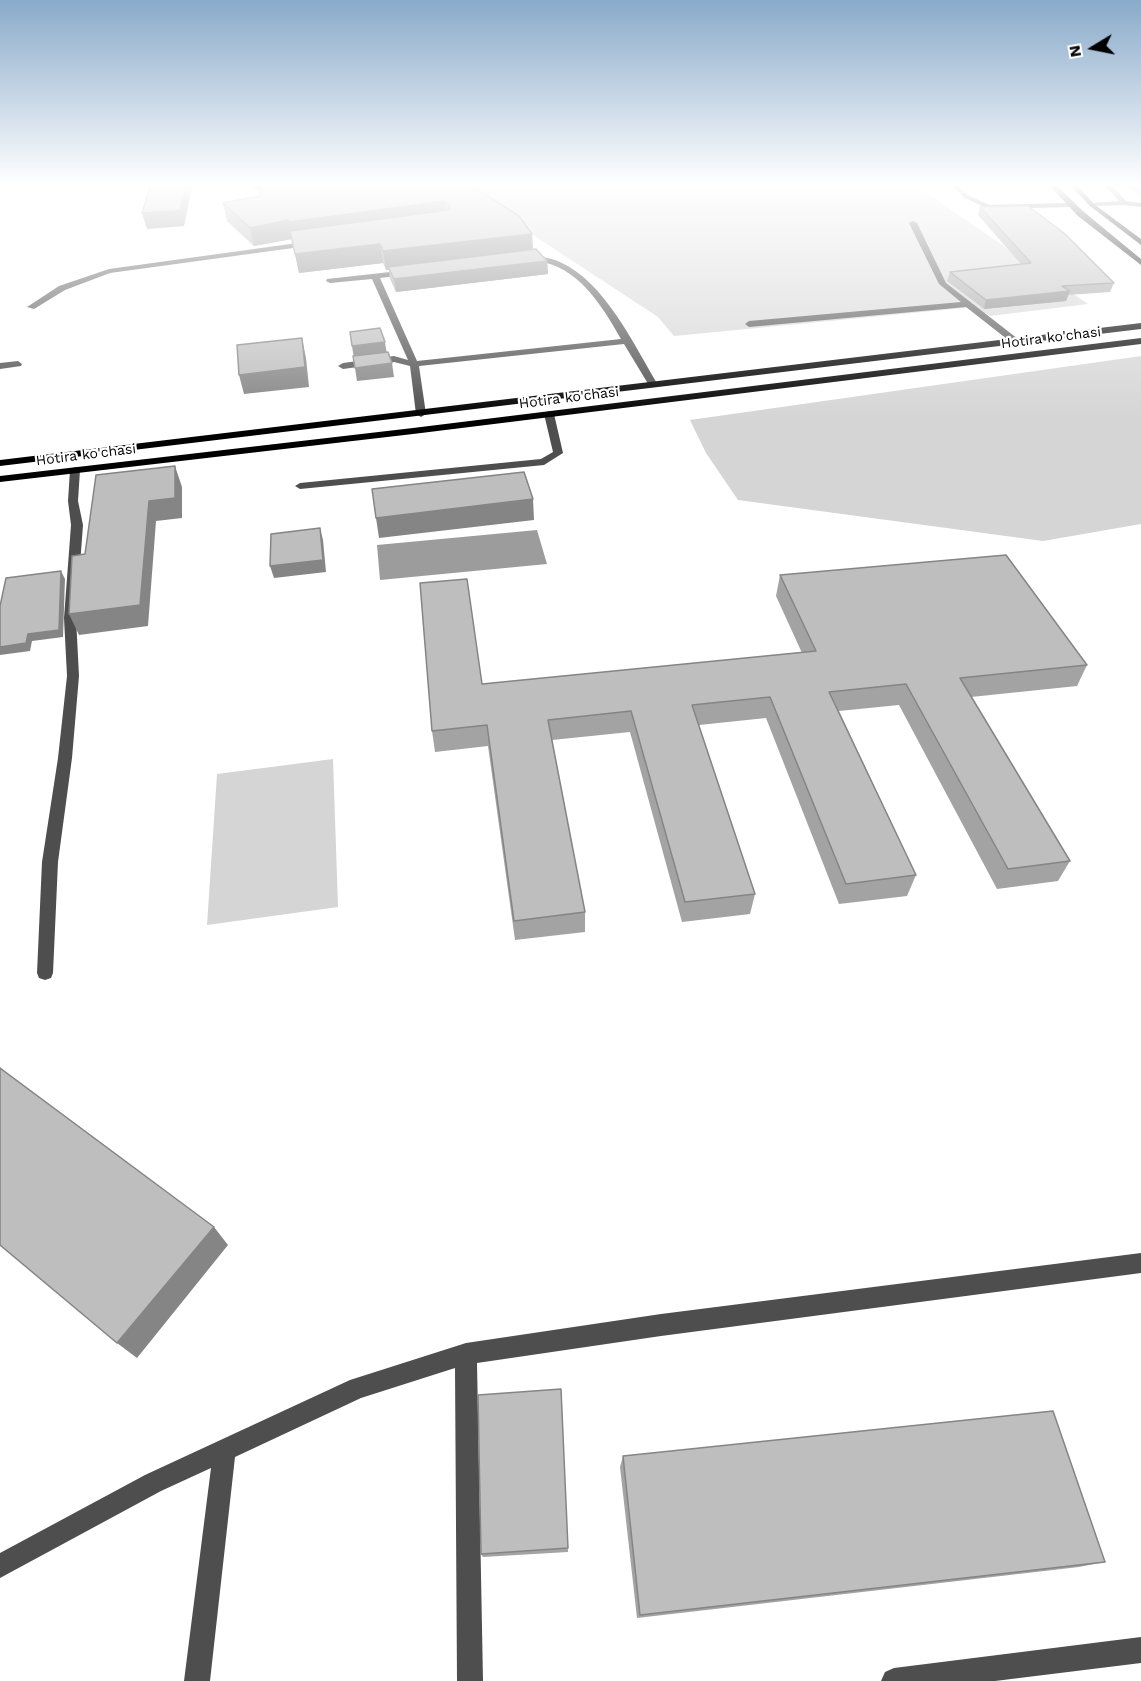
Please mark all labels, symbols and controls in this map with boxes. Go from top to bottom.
north arrow [1063,18,1123,78]
text: N [1064,44,1085,59]
street label: Hotira ko'chasi [1000,324,1102,352]
street label: Hotira ko'chasi [518,384,620,412]
street label: Hotira ko'chasi [35,441,137,469]

